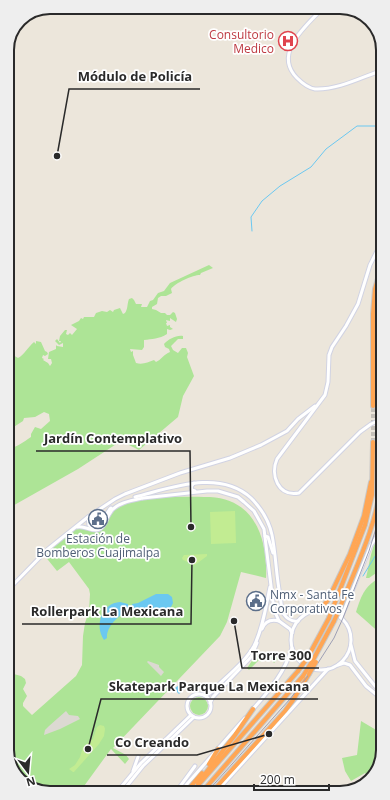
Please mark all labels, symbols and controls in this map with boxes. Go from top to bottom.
place label: Consultorio Medico [209,26,274,57]
hospital icon: Consultorio Medico [277,30,299,52]
callout: Módulo de Policía [69,64,200,89]
text: Módulo de Policía [78,67,192,85]
callout: Jardín Contemplativo [36,426,190,451]
text: Jardín Contemplativo [43,429,182,447]
public building icon: Estación de Bomberos Cuajimalpa [87,508,109,530]
place label: Estación de Bomberos Cuajimalpa [36,530,160,561]
place label: Nmx - Santa Fe Corporativos [270,586,354,617]
public building icon: Nmx - Santa Fe Corporativos [245,590,267,612]
callout: Rollerpark La Mexicana [22,599,191,624]
text: Rollerpark La Mexicana [31,602,183,620]
callout: Torre 300 [242,643,319,668]
text: Torre 300 [251,646,311,664]
callout: Skatepark Parque La Mexicana [101,674,318,699]
text: Skatepark Parque La Mexicana [109,677,309,695]
callout: Co Creando [107,730,197,755]
text: Co Creando [115,733,189,751]
north arrow [8,752,48,792]
scale bar [254,766,329,792]
text: 200 m [260,771,295,788]
text: N [25,774,37,791]

